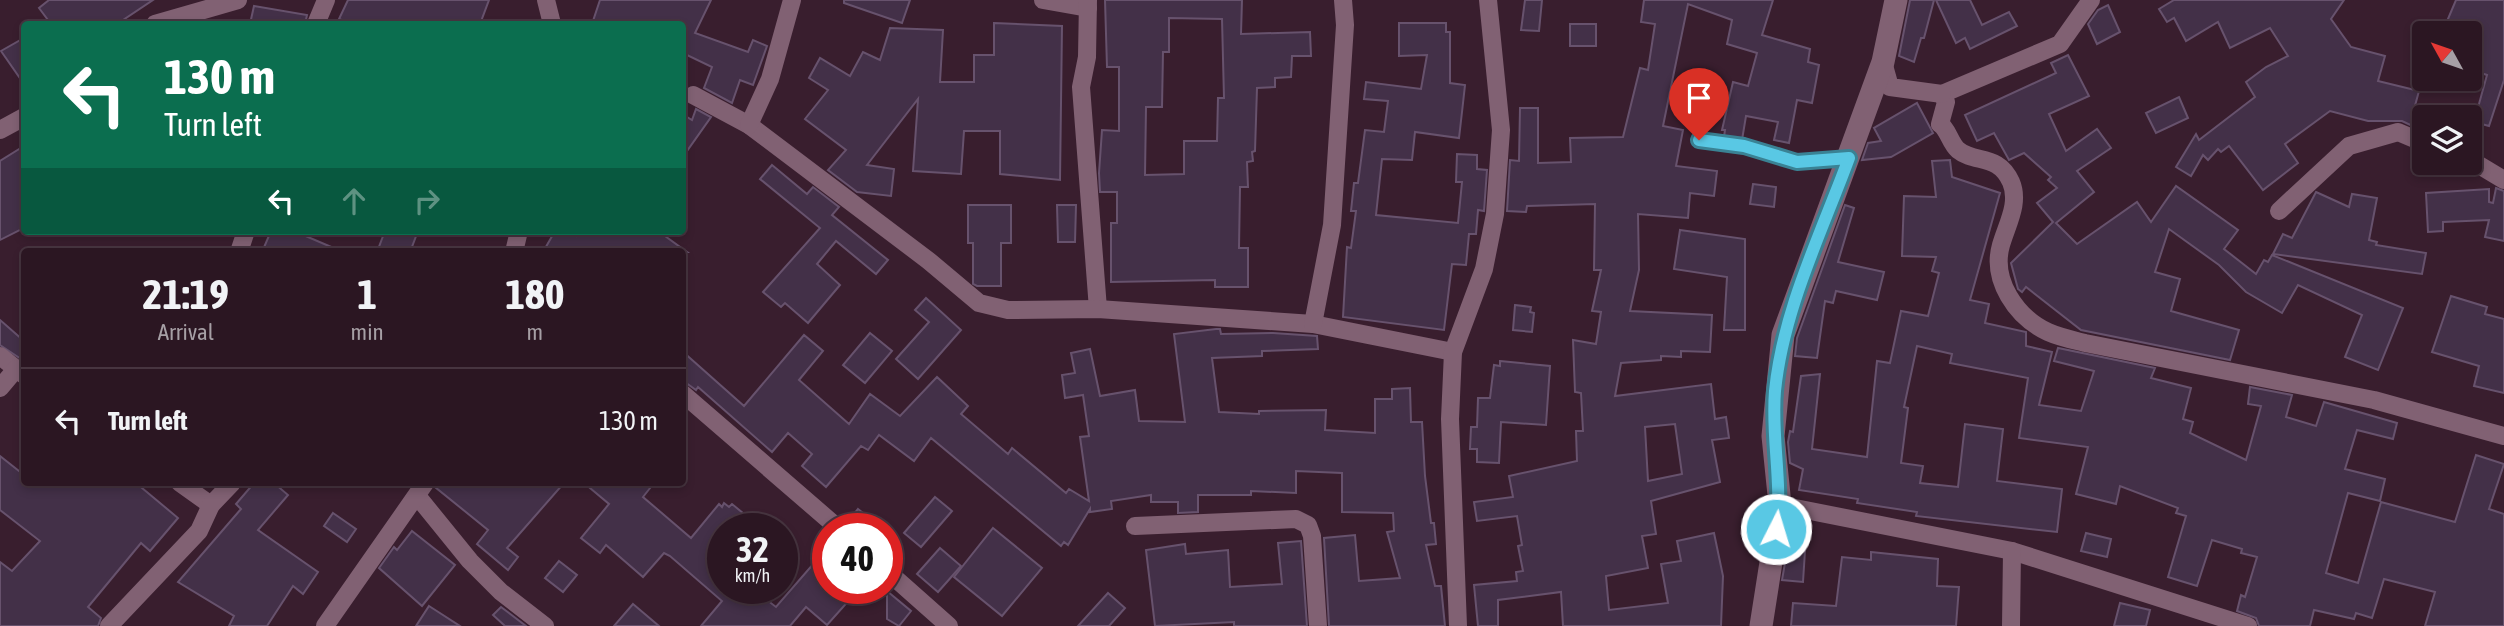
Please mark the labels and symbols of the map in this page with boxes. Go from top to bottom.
north arrow [2412,21,2482,91]
pin [1669,68,1729,140]
position arrow [1739,492,1813,566]
speed limit sign: 40 [812,513,903,604]

